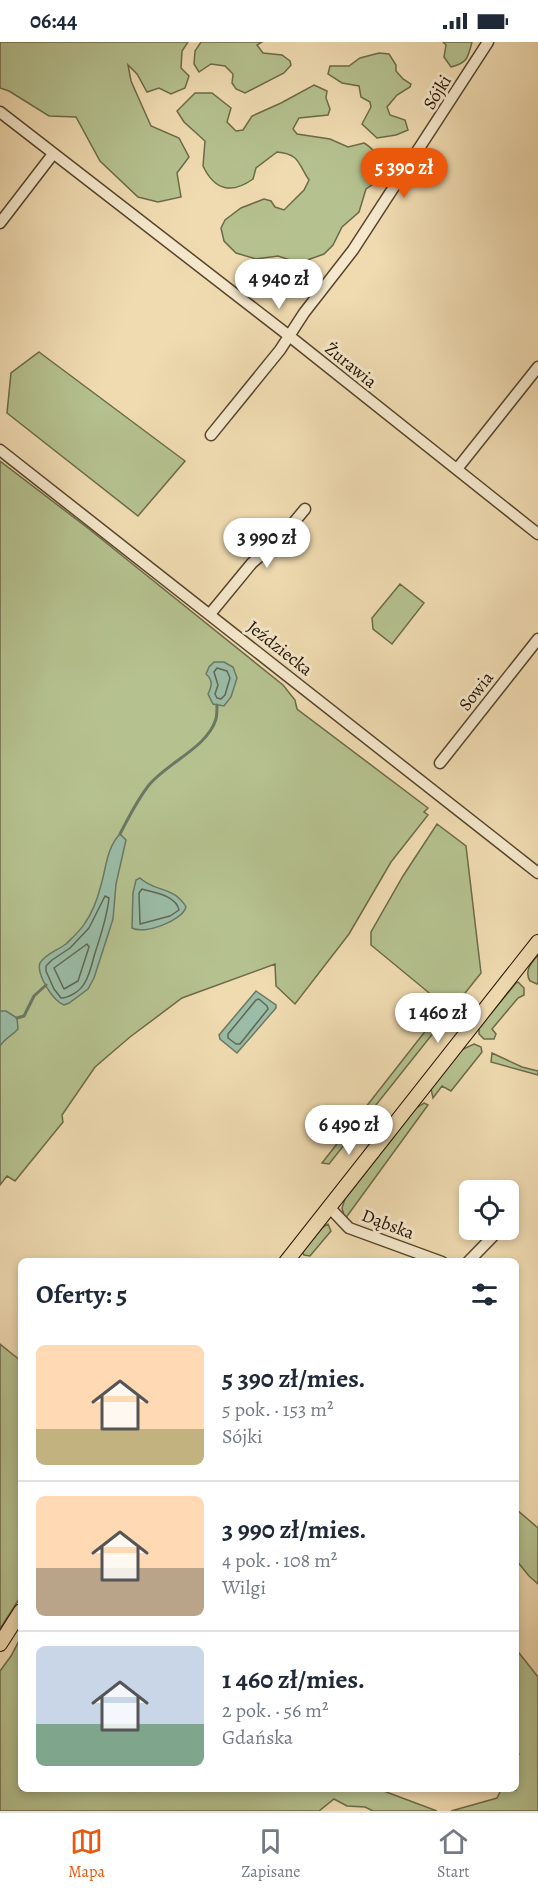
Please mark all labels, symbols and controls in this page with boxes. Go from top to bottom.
text: 06:44 [30,6,77,36]
street label: Sójki [417,70,457,114]
pin: 5 390 zł [342,148,466,199]
text: 5 390 zł [375,154,433,181]
pin: 4 940 zł [217,259,341,310]
text: 4 940 zł [249,265,309,292]
street label: Żurawia [320,337,383,394]
pin: 3 990 zł [205,518,329,569]
text: 3 990 zł [237,524,297,551]
street label: Jeździecka [242,615,318,682]
street label: Sowia [453,666,499,716]
pin: 1 460 zł [376,993,500,1044]
text: 1 460 zł [409,999,467,1026]
pin: 6 490 zł [287,1105,411,1156]
text: 6 490 zł [319,1111,379,1138]
map controls [459,1180,519,1240]
button: locate [459,1180,519,1240]
street label: Dąbska [358,1203,418,1245]
text: Oferty: 5 [36,1277,127,1312]
icon: filters [468,1278,501,1311]
text: 5 390 zł/mies. [222,1361,365,1396]
icon: home [84,1369,156,1441]
text: 5 pok. · 153 m² [222,1396,334,1423]
text: Sójki [222,1423,263,1450]
text: 3 990 zł/mies. [222,1512,366,1547]
icon: home [84,1520,156,1592]
text: 4 pok. · 108 m² [222,1547,337,1574]
text: Wilgi [222,1574,266,1601]
text: 1 460 zł/mies. [222,1662,365,1697]
icon: home [84,1670,156,1742]
text: 2 pok. · 56 m² [222,1697,329,1724]
text: Gdańska [222,1724,293,1751]
tab: Mapa [68,1825,105,1883]
tab: Zapisane [241,1825,301,1883]
tab: Start [437,1825,470,1883]

